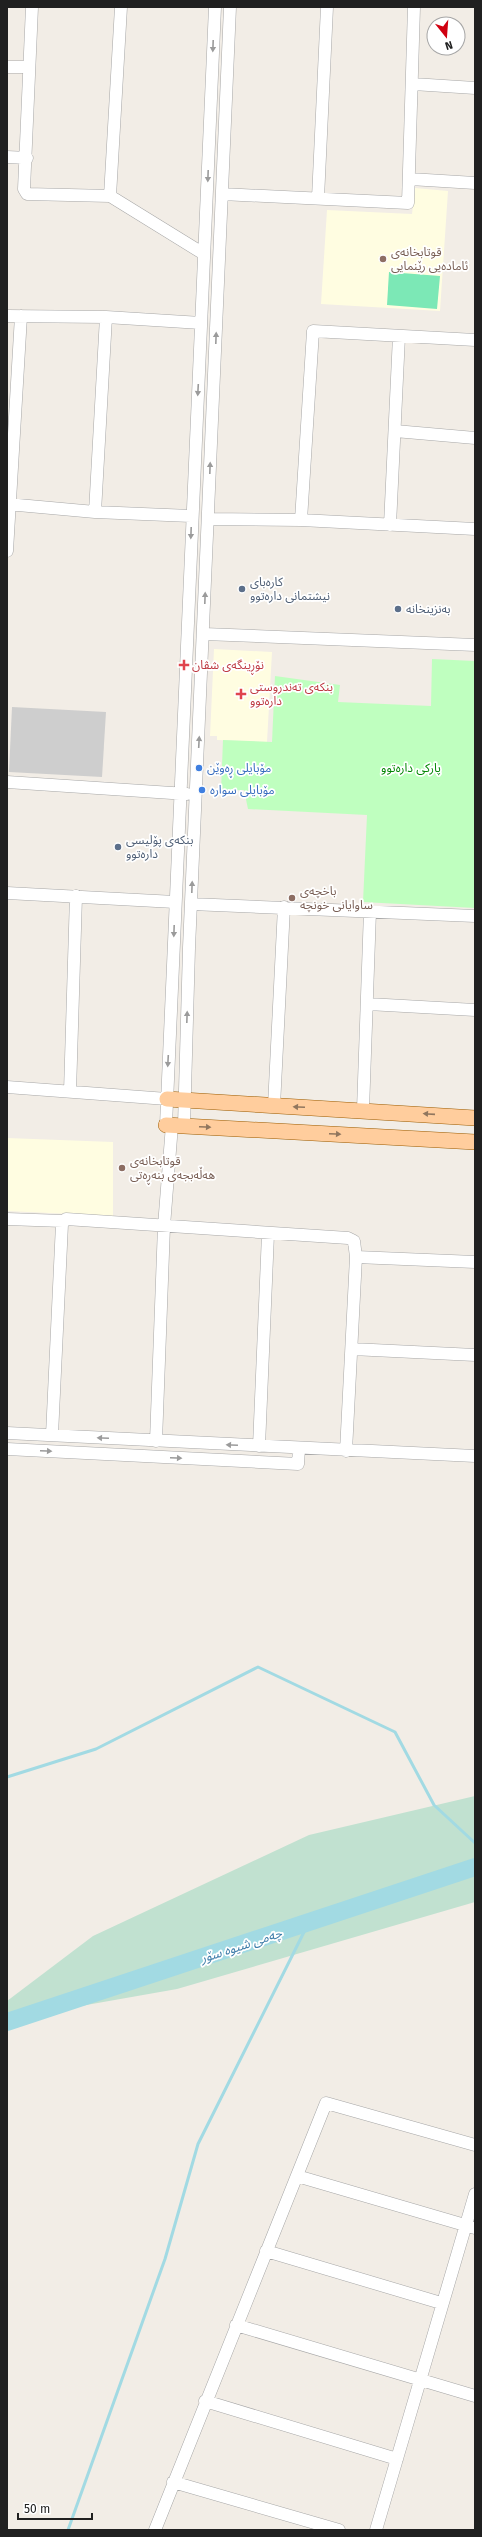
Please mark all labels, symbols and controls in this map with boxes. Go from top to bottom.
north arrow [426,16,466,56]
text: N [443,38,454,52]
one-way arrow [210,40,216,53]
one-way arrow [204,170,211,182]
place label: قوتابخانەی ئامادەیی رێنمایی [391,245,468,273]
marker: قوتابخانەی ئامادەیی رێنمایی [378,254,388,264]
one-way arrow [212,332,219,344]
one-way arrow [194,384,201,396]
one-way arrow [207,462,214,474]
one-way arrow [187,527,194,539]
place label: کارەبای نیشتمانی دارەتوو [250,575,330,603]
marker: کارەبای نیشتمانی دارەتوو [237,584,247,594]
one-way arrow [202,591,208,604]
place label: بەنزینخانە [406,602,451,616]
marker: بەنزینخانە [393,604,403,614]
place label: نۆڕینگەی شڤان [192,658,264,676]
marker: نۆڕینگەی شڤان [179,660,189,670]
place label: بنکەی تەندروستی دارەتوو [250,680,333,708]
marker: بنکەی تەندروستی دارەتوو [235,688,247,700]
one-way arrow [195,736,202,748]
place label: مۆبایلی ڕەوێن [207,761,271,779]
park label: پارکی دارەتوو [381,761,441,776]
marker: مۆبایلی ڕەوێن [194,763,204,773]
place label: مۆبایلی سوارە [210,783,275,797]
marker: مۆبایلی سوارە [197,785,207,795]
place label: بنکەی پۆلیسی دارەتوو [126,833,193,861]
marker: بنکەی پۆلیسی دارەتوو [113,842,123,852]
one-way arrow [188,881,195,893]
place label: باخچەی ساوایانی خونچە [300,884,373,913]
marker: باخچەی ساوایانی خونچە [287,893,297,903]
one-way arrow [170,925,177,937]
one-way arrow [184,1010,190,1023]
one-way arrow [165,1055,172,1067]
one-way arrow [292,1104,305,1110]
one-way arrow [423,1111,435,1118]
one-way arrow [199,1124,211,1131]
one-way arrow [329,1131,341,1138]
place label: قوتابخانەی هەڵەبجەی بنەڕەتی [130,1154,215,1186]
marker: قوتابخانەی هەڵەبجەی بنەڕەتی [117,1163,127,1173]
one-way arrow [97,1434,109,1441]
one-way arrow [225,1442,238,1448]
one-way arrow [40,1448,53,1454]
one-way arrow [170,1454,182,1461]
water label: چەمی شیوە سۆر [198,1925,284,1967]
scale bar [18,2495,92,2521]
text: 50 m [24,2502,50,2516]

